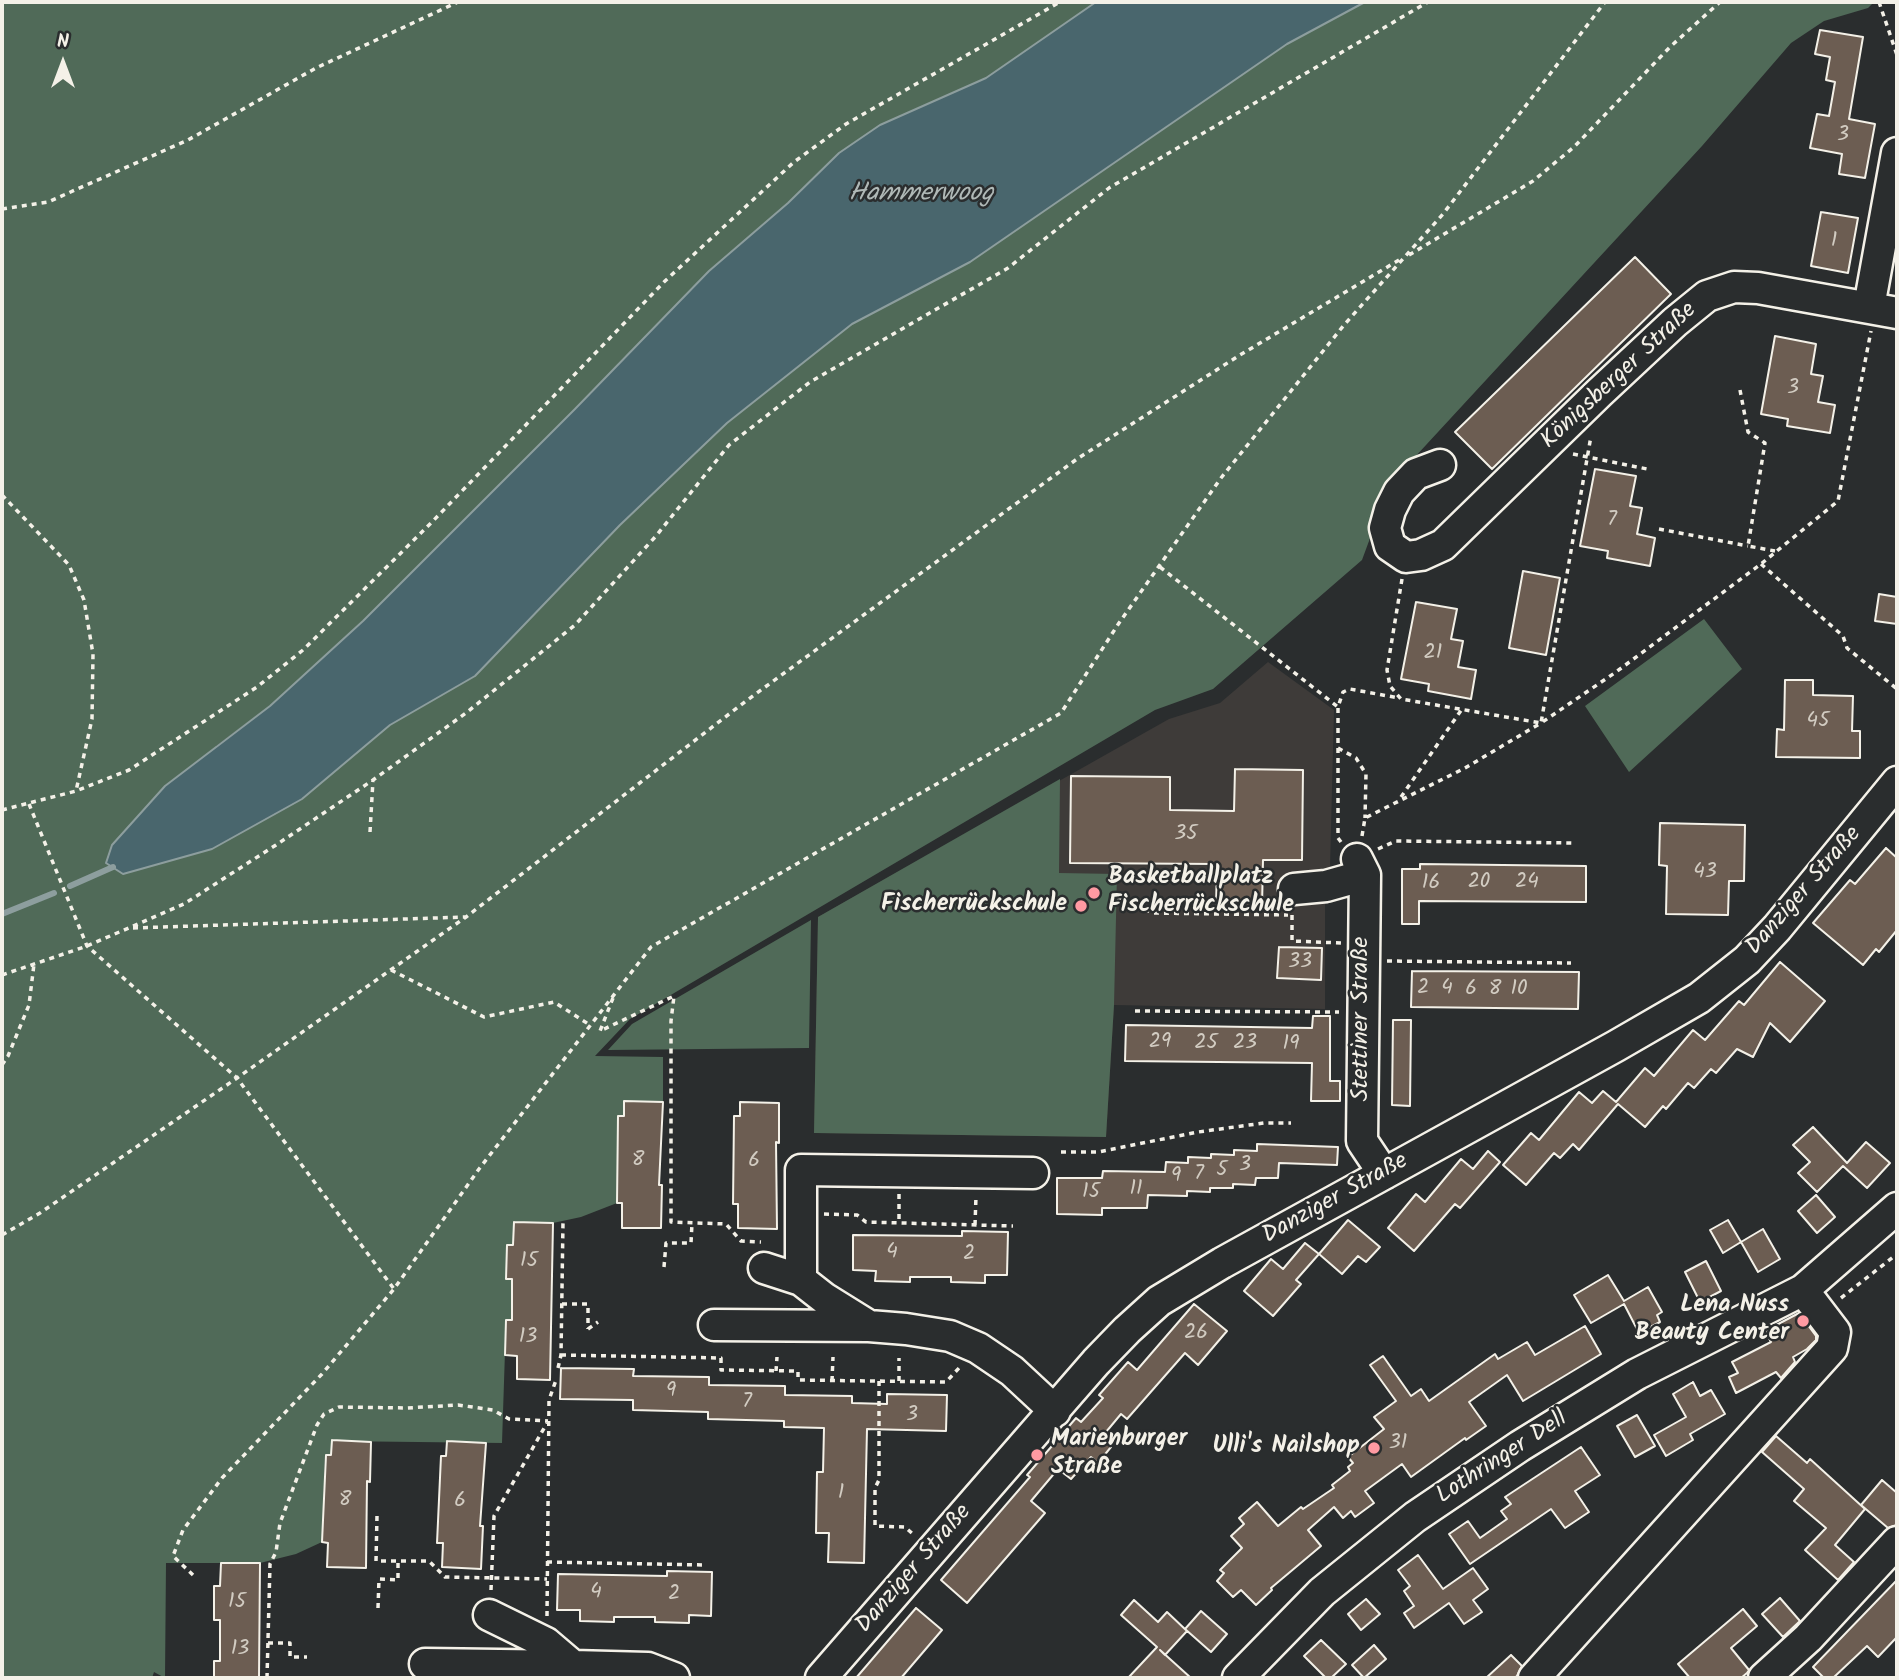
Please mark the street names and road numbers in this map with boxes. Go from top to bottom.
street label: Königsberger Straße [1536,297,1704,457]
street label: Danziger Straße [1741,822,1869,962]
street label: Stettiner Straße [1349,937,1377,1101]
street label: Danziger Straße [1258,1148,1414,1252]
street label: Lothringer Dell [1432,1406,1574,1512]
street label: Danziger Straße [851,1500,979,1640]

